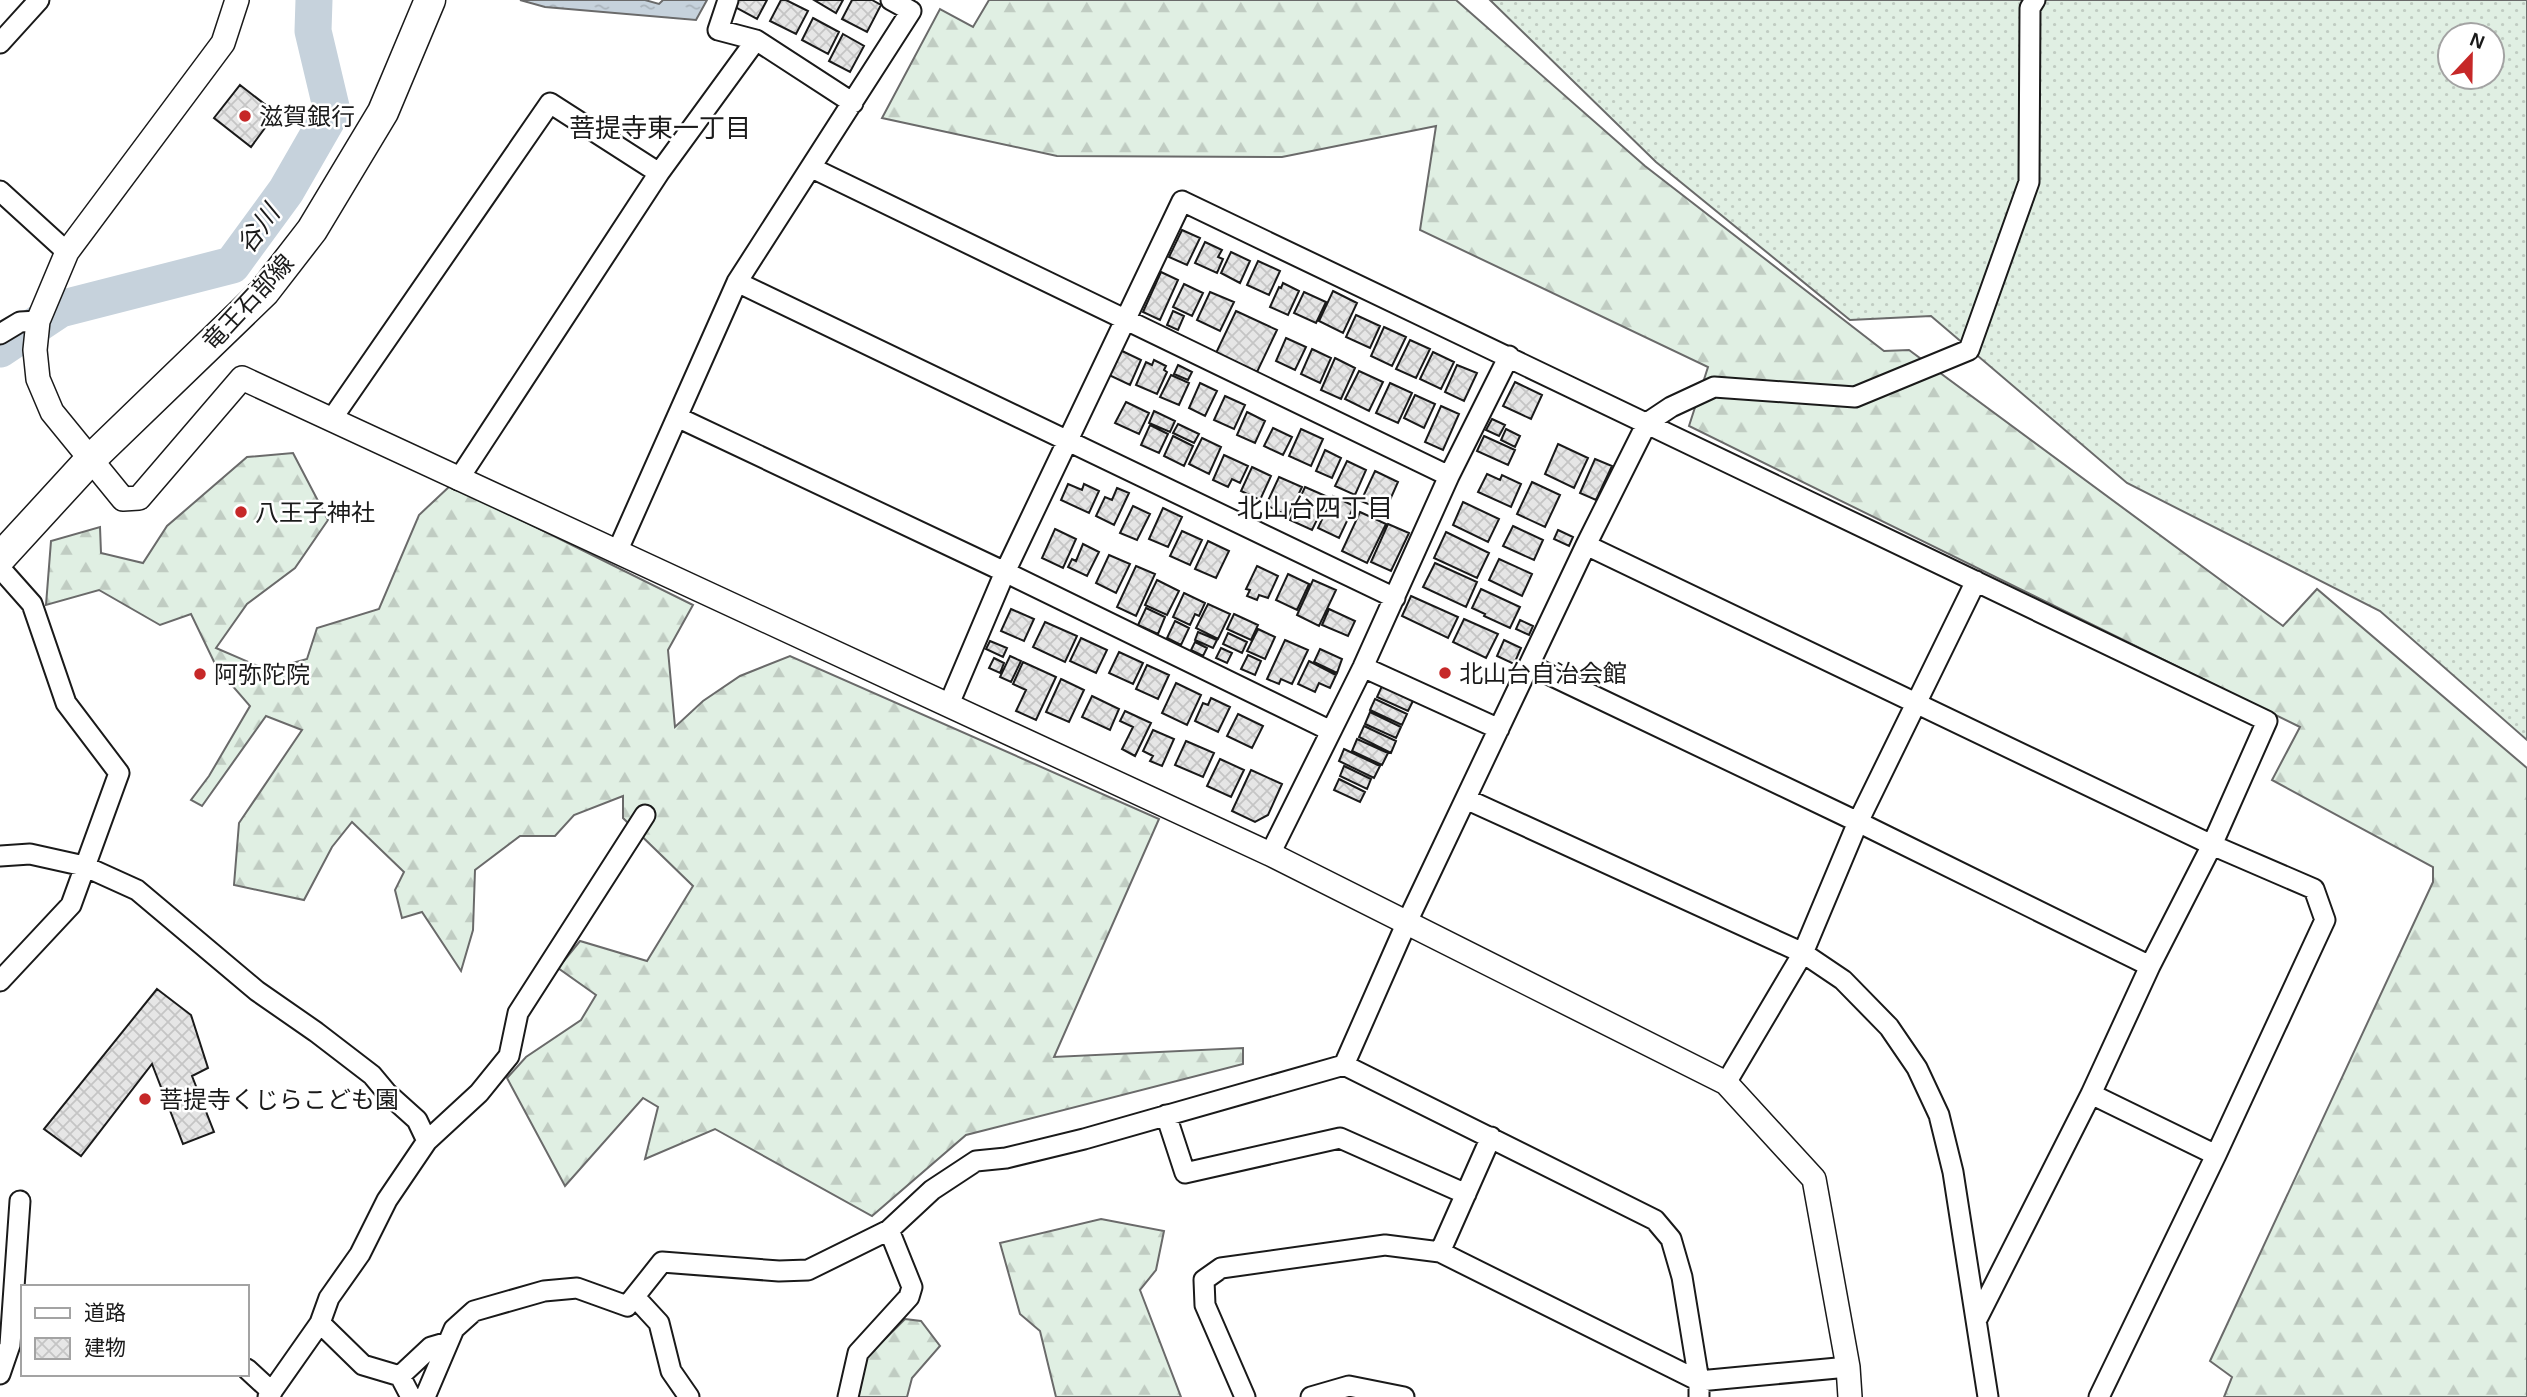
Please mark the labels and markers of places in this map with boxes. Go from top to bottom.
place label: 滋賀銀行 [259,103,355,130]
marker: 滋賀銀行 [237,108,253,124]
place label: 八王子神社 [255,499,375,526]
marker: 八王子神社 [233,504,249,520]
place label: 北山台自治会館 [1459,660,1627,687]
place label: 阿弥陀院 [214,661,310,688]
marker: 北山台自治会館 [1437,665,1453,681]
marker: 阿弥陀院 [192,666,208,682]
place label: 菩提寺くじらこども園 [159,1086,399,1113]
marker: 菩提寺くじらこども園 [137,1091,153,1107]

